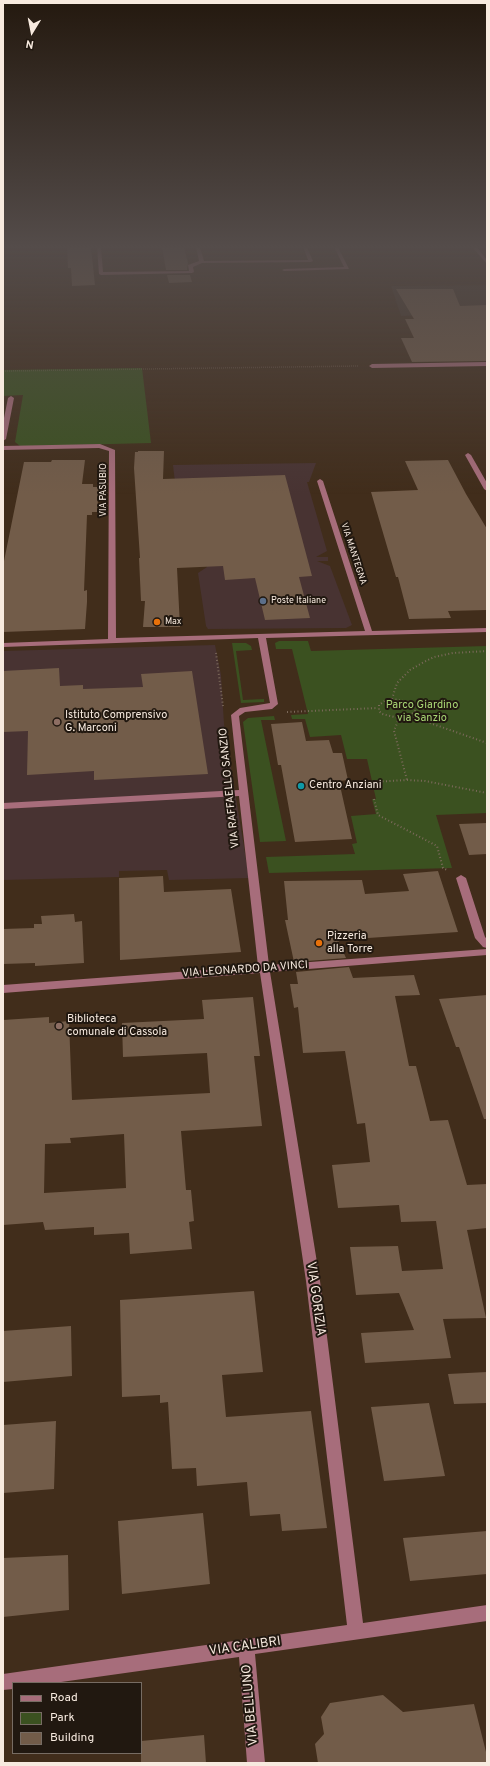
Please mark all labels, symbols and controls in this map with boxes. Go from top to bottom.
north arrow [12,12,52,52]
text: N [25,36,35,51]
street label: VIA PASUBIO [99,463,109,517]
street label: VIA MANTEGNA [338,522,368,586]
marker: Poste Italiane [258,596,268,606]
place label: Poste Italiane [271,596,326,606]
marker: Max [152,617,162,627]
place label: Max [165,617,181,627]
park label: Parco Giardino via Sanzio [386,699,458,725]
place label: Istituto Comprensivo G. Marconi [65,709,167,735]
marker: Istituto Comprensivo G. Marconi [52,717,62,727]
street label: VIA RAFFAELLO SANZIO [217,727,243,849]
place label: Centro Anziani [309,779,382,793]
marker: Centro Anziani [296,781,306,791]
place label: Pizzeria alla Torre [327,930,373,956]
marker: Pizzeria alla Torre [314,938,324,948]
street label: VIA LEONARDO DA VINCI [182,959,308,981]
place label: Biblioteca comunale di Cassola [67,1013,167,1039]
marker: Biblioteca comunale di Cassola [54,1021,64,1031]
street label: VIA GORIZIA [302,1261,328,1337]
street label: VIA CALIBRI [208,1634,282,1660]
street label: VIA BELLUNO [240,1664,262,1746]
legend [12,1682,142,1754]
text: Road [50,1690,78,1706]
text: Park [50,1710,75,1726]
text: Building [50,1730,94,1746]

